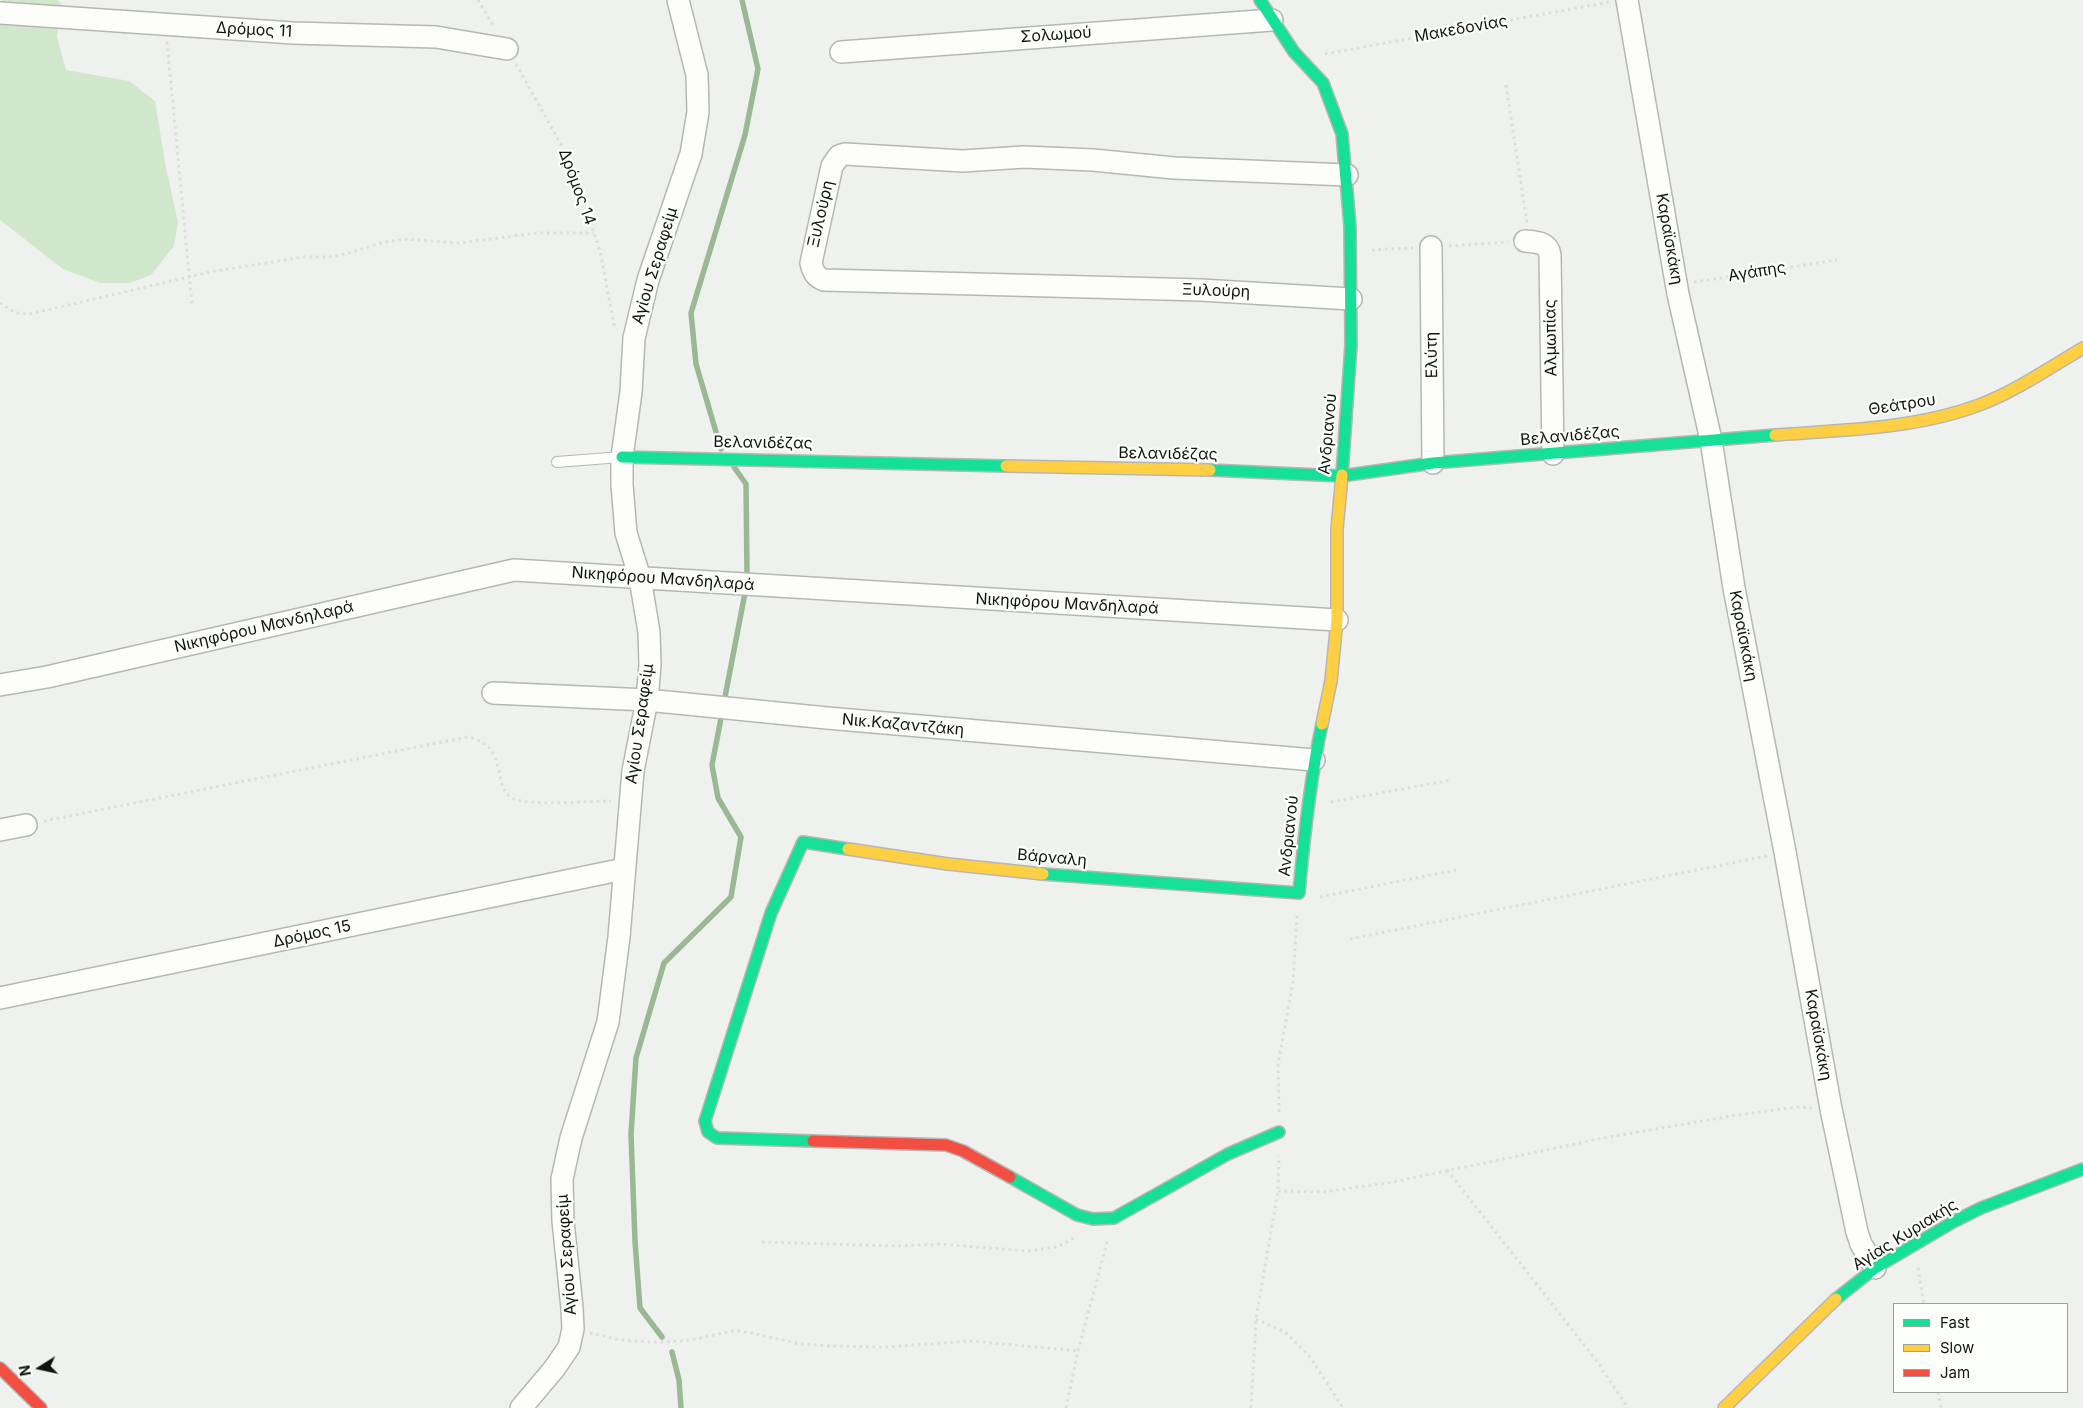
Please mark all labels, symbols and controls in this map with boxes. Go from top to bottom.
street label: Μακεδονίας [1413,11,1509,47]
street label: Δρόμος 11 [216,18,292,42]
street label: Σολωμού [1020,23,1092,47]
street label: Δρόμος 14 [554,146,600,228]
street label: Ξυλούρη [804,179,838,249]
street label: Καραϊσκάκη [1652,192,1686,286]
street label: Αγίου Σεραφείμ [628,205,682,327]
street label: Αγάπης [1727,258,1787,286]
street label: Ξυλούρη [1182,280,1250,302]
street label: Αλμωπίας [1541,299,1561,377]
street label: Ελύτη [1422,332,1442,378]
street label: Θεάτρου [1867,390,1937,420]
street label: Ανδριανού [1315,392,1341,476]
street label: Βελανιδέζας [1520,422,1620,450]
street label: Βελανιδέζας [713,433,813,453]
street label: Βελανιδέζας [1118,444,1218,464]
street label: Νικηφόρου Μανδηλαρά [571,563,755,595]
street label: Καραϊσκάκη [1725,589,1761,683]
street label: Νικηφόρου Μανδηλαρά [975,590,1159,618]
street label: Νικηφόρου Μανδηλαρά [172,597,356,657]
street label: Αγίου Σεραφείμ [622,663,658,785]
street label: Νικ.Καζαντζάκη [841,710,965,740]
street label: Ανδριανού [1275,794,1303,878]
street label: Βάρναλη [1016,845,1088,871]
street label: Δρόμος 15 [271,916,353,952]
street label: Καραϊσκάκη [1801,988,1835,1082]
street label: Αγίου Σεραφείμ [553,1194,581,1316]
street label: Αγίας Κυριακής [1849,1195,1961,1275]
legend [1893,1303,2068,1393]
text: Fast [1940,1313,1970,1332]
text: Slow [1940,1338,1974,1357]
north arrow [15,1343,65,1393]
text: Jam [1940,1363,1970,1382]
text: N [15,1364,34,1377]

